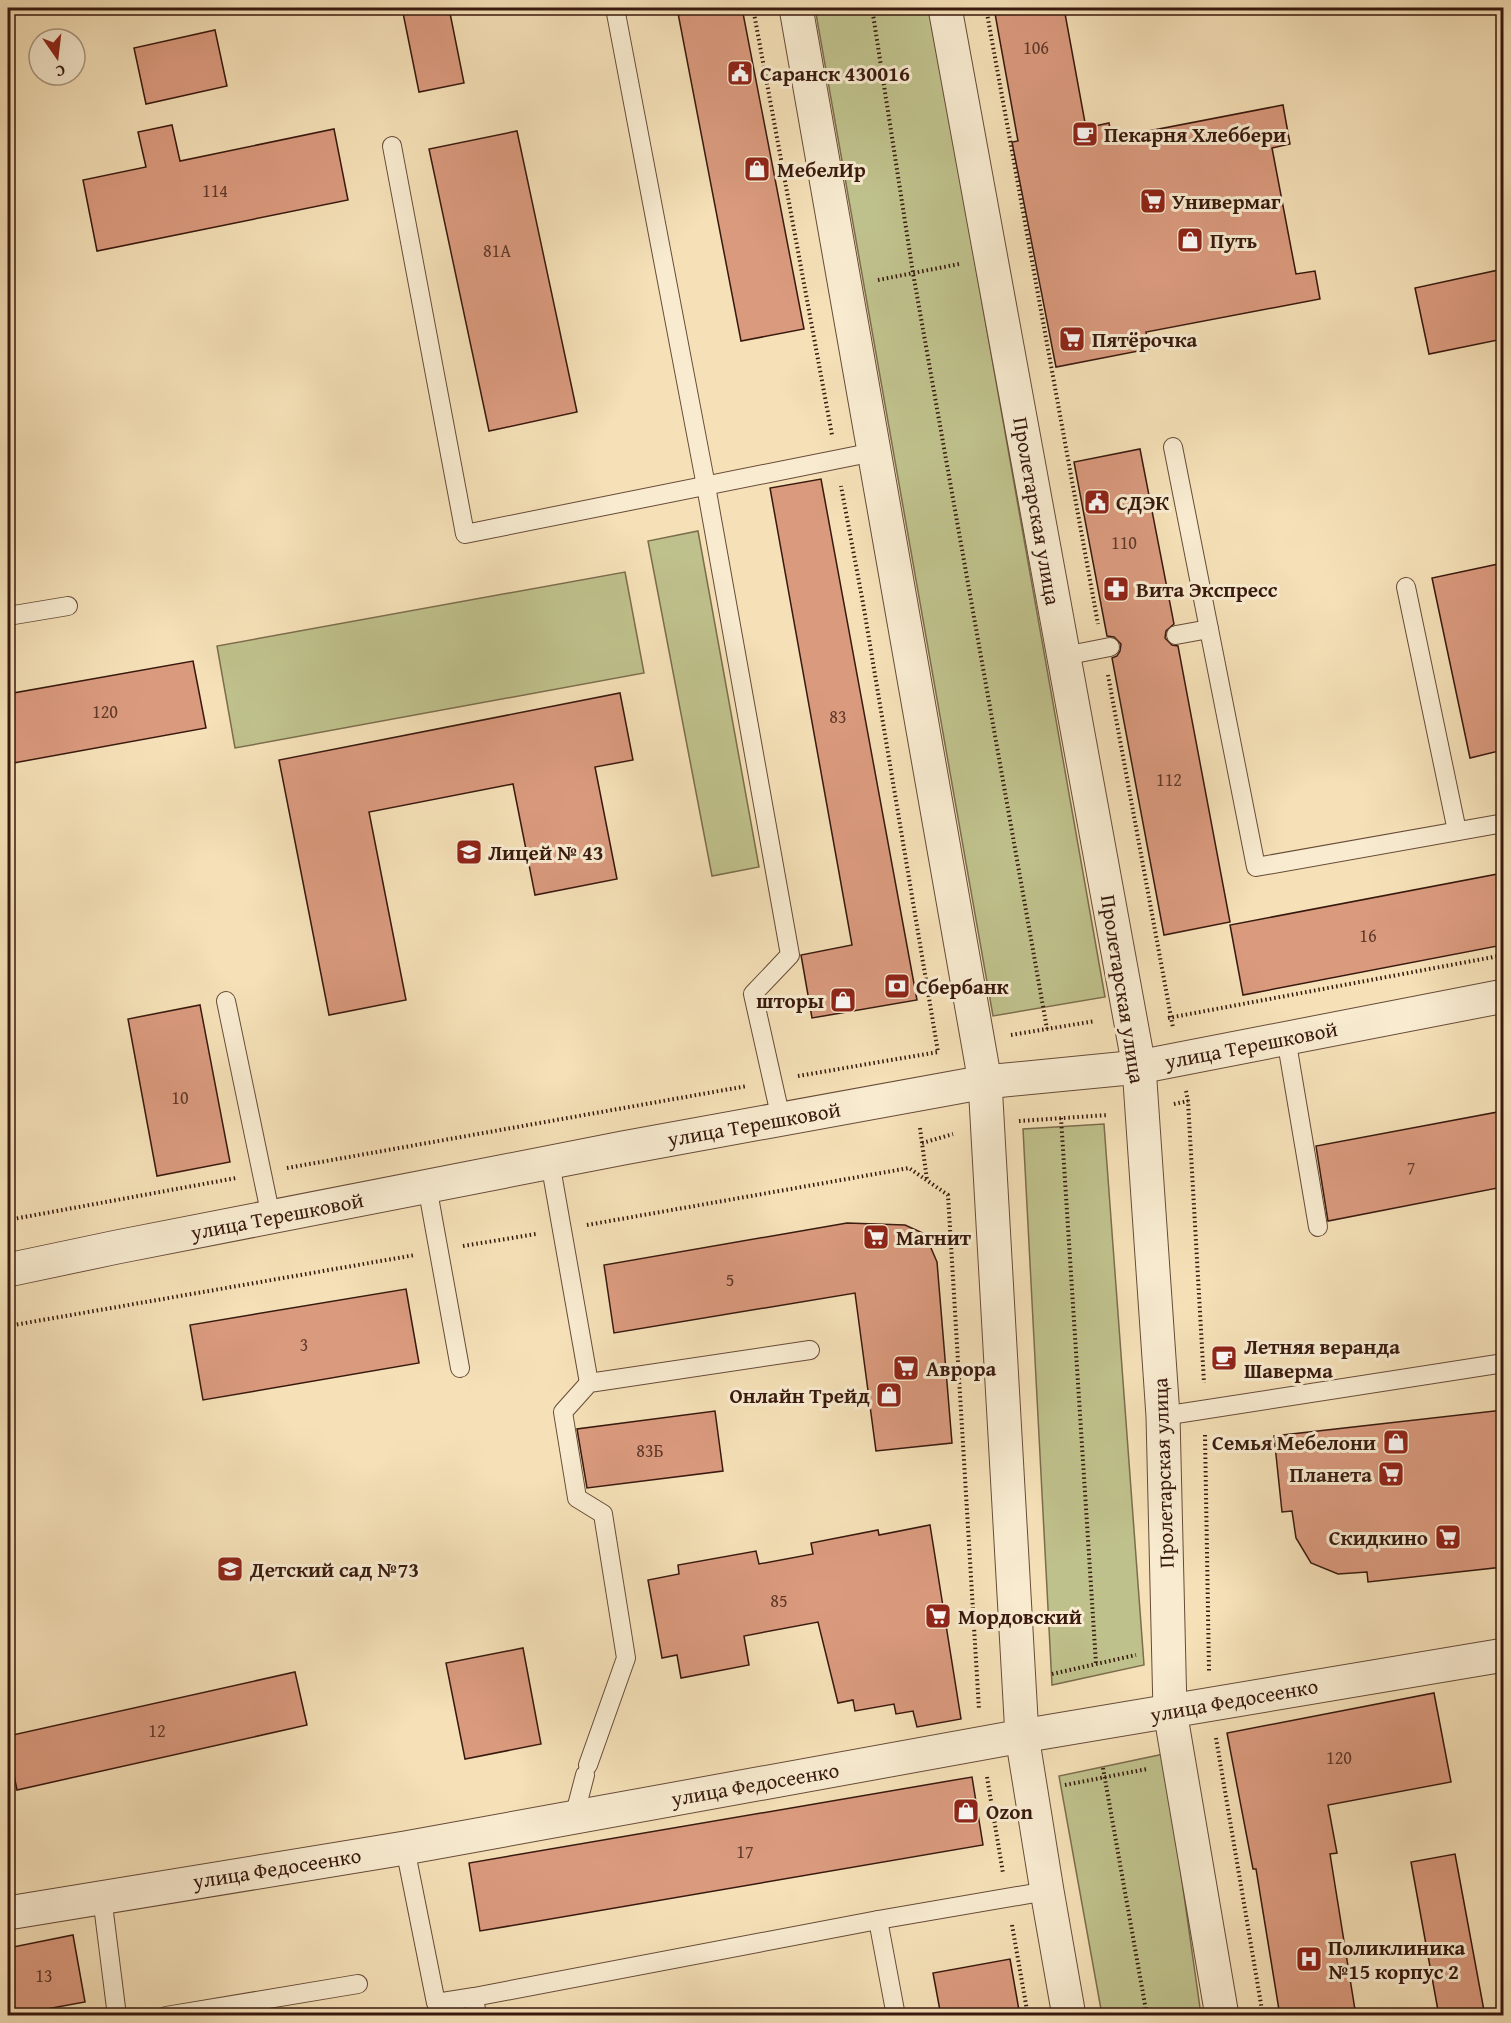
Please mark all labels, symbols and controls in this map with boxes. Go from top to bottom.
north arrow [27,27,87,87]
house number: 106 [1023,34,1049,61]
public building icon: Саранск 430016 [725,58,755,88]
place label: Саранск 430016 [760,58,910,89]
text: С [53,59,68,84]
cafe icon: Пекарня Хлеббери [1070,119,1100,149]
place label: Пекарня Хлеббери [1104,119,1286,150]
shop icon: МебелИр [742,154,772,184]
place label: МебелИр [777,154,866,185]
house number: 114 [202,177,228,204]
supermarket icon: Универмаг [1138,186,1168,216]
place label: Универмаг [1172,186,1281,217]
shop icon: Путь [1175,225,1205,255]
place label: Путь [1210,225,1257,256]
house number: 81А [483,237,511,264]
supermarket icon: Пятёрочка [1057,324,1087,354]
place label: Пятёрочка [1092,324,1198,355]
street label: Пролетарская улица [1005,414,1069,608]
public building icon: СДЭК [1082,487,1112,517]
place label: СДЭК [1116,487,1169,518]
house number: 110 [1111,529,1137,556]
pharmacy icon: Вита Экспресс [1101,574,1131,604]
place label: Вита Экспресс [1136,574,1278,605]
house number: 120 [92,698,118,725]
house number: 83 [829,703,847,730]
house number: 112 [1156,766,1182,793]
school or university icon: Лицей № 43 [454,837,484,867]
place label: Лицей № 43 [488,837,604,868]
street label: Пролетарская улица [1093,892,1153,1086]
house number: 16 [1359,922,1377,949]
bank icon: Сбербанк [882,971,912,1001]
place label: Сбербанк [916,971,1010,1002]
place label: шторы [756,985,824,1016]
shop icon: шторы [828,985,858,1015]
street label: улица Терешковой [1161,1013,1340,1077]
house number: 10 [171,1084,189,1111]
street label: улица Терешковой [664,1094,843,1155]
house number: 7 [1407,1154,1415,1181]
street label: улица Терешковой [187,1184,366,1248]
supermarket icon: Магнит [861,1222,891,1252]
place label: Магнит [896,1222,972,1253]
house number: 5 [726,1266,734,1293]
house number: 3 [300,1331,308,1358]
place label: Летняя веранда Шаверма [1244,1331,1400,1386]
cafe icon: Летняя веранда Шаверма [1209,1343,1239,1373]
supermarket icon: Аврора [891,1353,921,1383]
place label: Аврора [926,1353,997,1384]
street label: Пролетарская улица [1144,1377,1182,1569]
place label: Онлайн Трейд [729,1380,870,1411]
shop icon: Онлайн Трейд [874,1380,904,1410]
place label: Семья Мебелони [1212,1427,1376,1458]
shop icon: Семья Мебелони [1381,1427,1411,1457]
house number: 83Б [636,1437,664,1464]
place label: Планета [1290,1459,1372,1490]
supermarket icon: Планета [1376,1459,1406,1489]
place label: Скидкино [1329,1522,1428,1553]
supermarket icon: Скидкино [1433,1522,1463,1552]
school or university icon: Детский сад №73 [215,1554,245,1584]
place label: Детский сад №73 [249,1554,419,1585]
house number: 85 [770,1587,788,1614]
supermarket icon: Мордовский [923,1601,953,1631]
place label: Мордовский [958,1601,1082,1632]
street label: улица Федосеенко [1147,1670,1320,1730]
house number: 12 [148,1717,166,1744]
house number: 120 [1326,1744,1352,1771]
street label: улица Федосеенко [668,1754,841,1814]
shop icon: Ozon [951,1796,981,1826]
place label: Ozon [986,1796,1033,1827]
house number: 17 [736,1838,754,1865]
street label: улица Федосеенко [190,1839,363,1897]
place label: Поликлиника №15 корпус 2 [1328,1932,1465,1987]
hospital icon: Поликлиника №15 корпус 2 [1294,1944,1324,1974]
house number: 13 [35,1962,53,1989]

